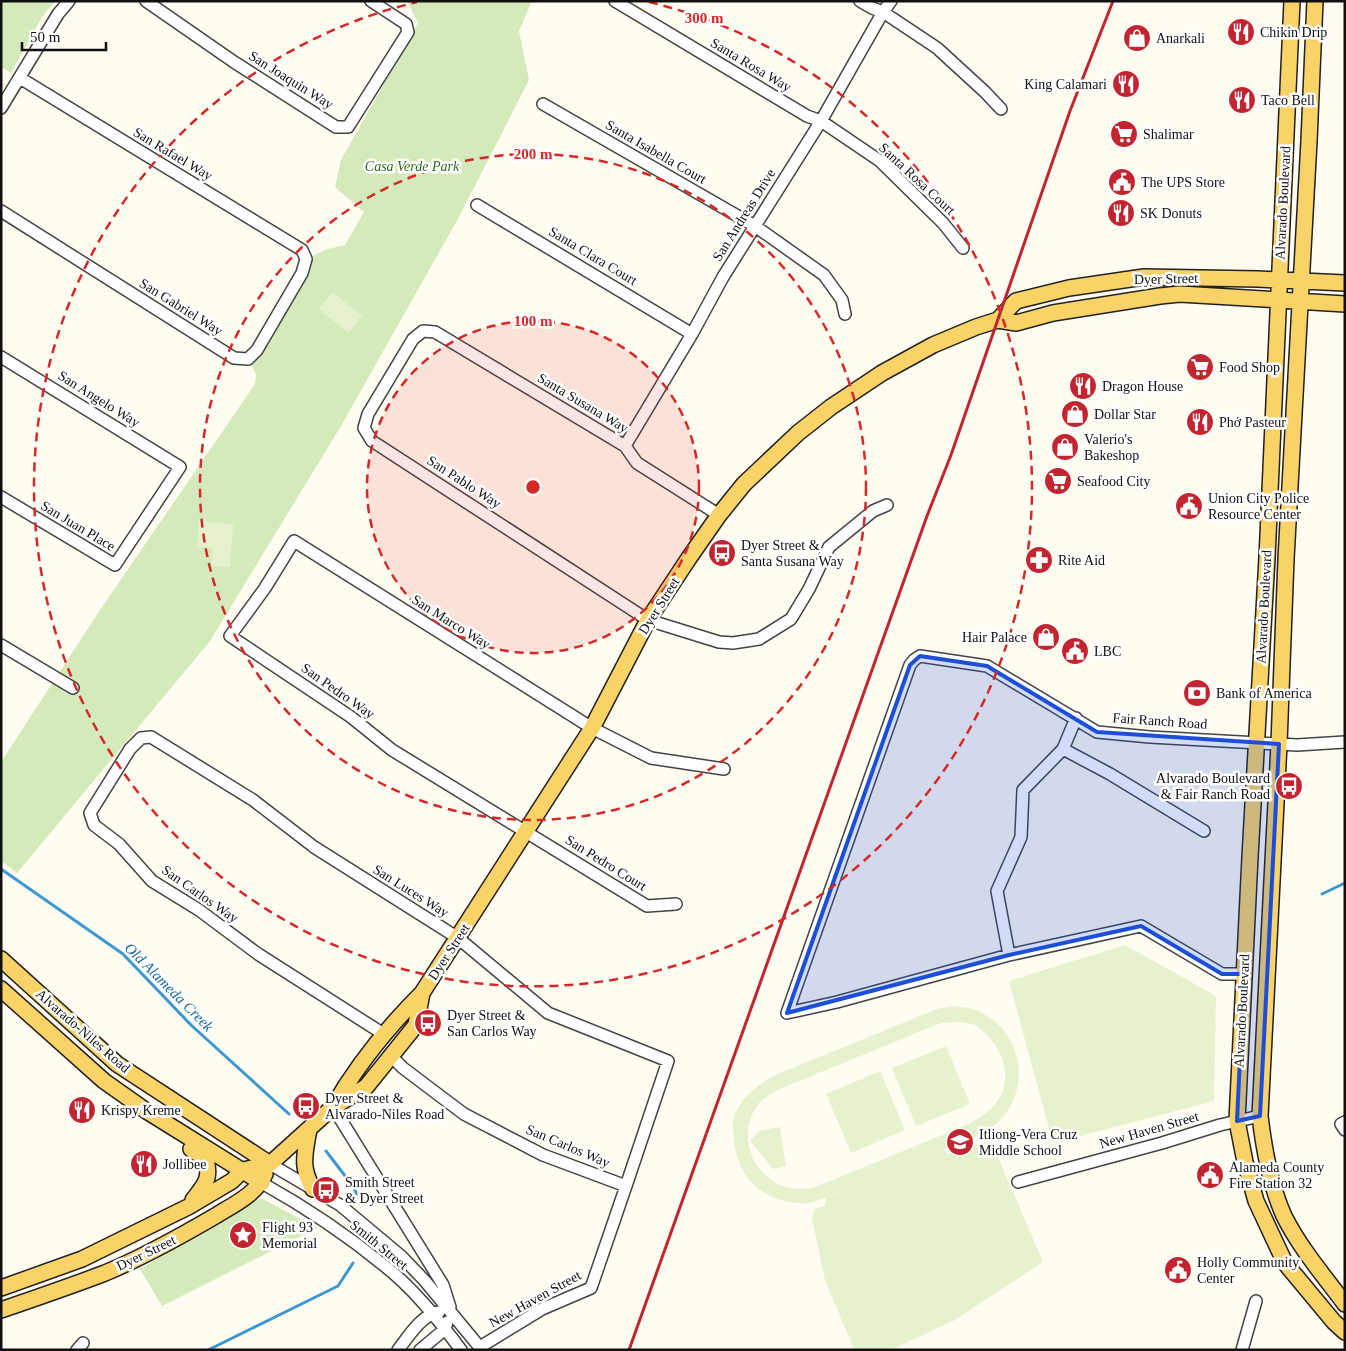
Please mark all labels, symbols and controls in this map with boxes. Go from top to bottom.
text: 300 m [685,10,724,26]
restaurant icon: Chikin Drip [1226,17,1256,47]
scale bar [22,20,106,52]
shop icon: Anarkali [1122,23,1152,53]
place label: Chikin Drip [1260,25,1327,40]
text: 50 m [30,29,61,45]
place label: Anarkali [1156,31,1205,46]
street label: Santa Rosa Way [708,35,794,95]
street label: San Joaquin Way [246,48,336,112]
restaurant icon: King Calamari [1111,69,1141,99]
place label: King Calamari [1024,77,1107,92]
restaurant icon: Taco Bell [1227,85,1257,115]
place label: Taco Bell [1261,93,1315,108]
street label: Santa Isabella Court [603,117,709,187]
supermarket icon: Shalimar [1109,119,1139,149]
street label: San Rafael Way [131,124,215,184]
place label: Shalimar [1143,127,1194,142]
street label: Santa Rosa Court [876,140,958,218]
text: 200 m [514,146,553,162]
street label: Alvarado Boulevard [1273,146,1293,260]
park label: Casa Verde Park [365,159,460,174]
street label: San Andreas Drive [710,166,778,264]
public building icon: The UPS Store [1107,167,1137,197]
place label: The UPS Store [1141,175,1225,190]
restaurant icon: SK Donuts [1106,198,1136,228]
place label: SK Donuts [1140,206,1202,221]
street label: Santa Clara Court [546,224,640,288]
street label: Dyer Street [1134,271,1198,287]
street label: San Gabriel Way [137,275,225,339]
text: 100 m [514,313,553,329]
supermarket icon: Food Shop [1185,352,1215,382]
place label: Food Shop [1219,360,1280,375]
street label: San Angelo Way [55,368,143,430]
street label: Santa Susana Way [535,370,631,436]
restaurant icon: Dragon House [1068,371,1098,401]
place label: Dragon House [1102,379,1183,394]
shop icon: Dollar Star [1060,399,1090,429]
place label: Dollar Star [1094,407,1156,422]
restaurant icon: Phở Pasteur [1185,407,1215,437]
place label: Phở Pasteur [1219,415,1286,430]
shop icon: Valerio's Bakeshop [1050,432,1080,462]
place label: Valerio's Bakeshop [1084,432,1139,463]
street label: San Pablo Way [424,453,504,511]
supermarket icon: Seafood City [1043,466,1073,496]
place label: Seafood City [1077,474,1151,489]
centre of rings [524,478,542,496]
public building icon: Union City Police Resource Center [1174,491,1204,521]
place label: Union City Police Resource Center [1208,491,1309,522]
street label: San Juan Place [38,498,118,554]
bus stop icon: Dyer Street & Santa Susana Way [707,538,737,568]
place label: Dyer Street & Santa Susana Way [741,538,844,569]
pharmacy icon: Rite Aid [1024,545,1054,575]
street label: Alvarado Boulevard [1254,550,1274,664]
place label: Rite Aid [1058,553,1105,568]
street label: Dyer Street [636,575,682,637]
street label: San Marco Way [409,592,493,652]
shop icon: Hair Palace [1031,622,1061,652]
place label: Hair Palace [962,630,1027,645]
public building icon: LBC [1060,636,1090,666]
place label: LBC [1094,644,1121,659]
street label: San Pedro Way [299,660,377,722]
bank icon: Bank of America [1182,678,1212,708]
place label: Bank of America [1216,686,1312,701]
street label: Fair Ranch Road [1112,710,1208,732]
place label: Alvarado Boulevard & Fair Ranch Road [1156,771,1270,802]
bus stop icon: Alvarado Boulevard & Fair Ranch Road [1274,771,1304,801]
street label: San Pedro Court [563,832,649,894]
street label: San Carlos Way [159,862,241,926]
street label: San Luces Way [370,862,452,920]
street label: Dyer Street [425,921,473,983]
water label: Old Alameda Creek [122,940,217,1035]
street label: Alvarado Boulevard [1232,954,1252,1068]
street label: Alvarado-Niles Road [33,986,133,1076]
bus stop icon: Dyer Street & San Carlos Way [413,1008,443,1038]
place label: Dyer Street & San Carlos Way [447,1008,537,1039]
bus stop icon: Dyer Street & Alvarado-Niles Road [291,1091,321,1121]
place label: Dyer Street & Alvarado-Niles Road [325,1091,444,1122]
restaurant icon: Krispy Kreme [67,1095,97,1125]
place label: Krispy Kreme [101,1103,181,1118]
street label: New Haven Street [1098,1109,1200,1151]
street label: San Carlos Way [524,1122,612,1170]
school or university icon: Itliong-Vera Cruz Middle School [945,1127,975,1157]
place label: Itliong-Vera Cruz Middle School [979,1127,1077,1158]
restaurant icon: Jollibee [129,1149,159,1179]
place label: Jollibee [163,1157,207,1172]
public building icon: Alameda County Fire Station 32 [1195,1160,1225,1190]
place label: Alameda County Fire Station 32 [1229,1160,1324,1191]
bus stop icon: Smith Street & Dyer Street [311,1175,341,1205]
place label: Smith Street & Dyer Street [345,1175,424,1206]
street label: Smith Street [347,1217,411,1273]
place icon: Flight 93 Memorial [228,1220,258,1250]
place label: Flight 93 Memorial [262,1220,317,1251]
street label: Dyer Street [114,1232,178,1274]
public building icon: Holly Community Center [1163,1255,1193,1285]
place label: Holly Community Center [1197,1255,1299,1286]
street label: New Haven Street [486,1268,584,1330]

